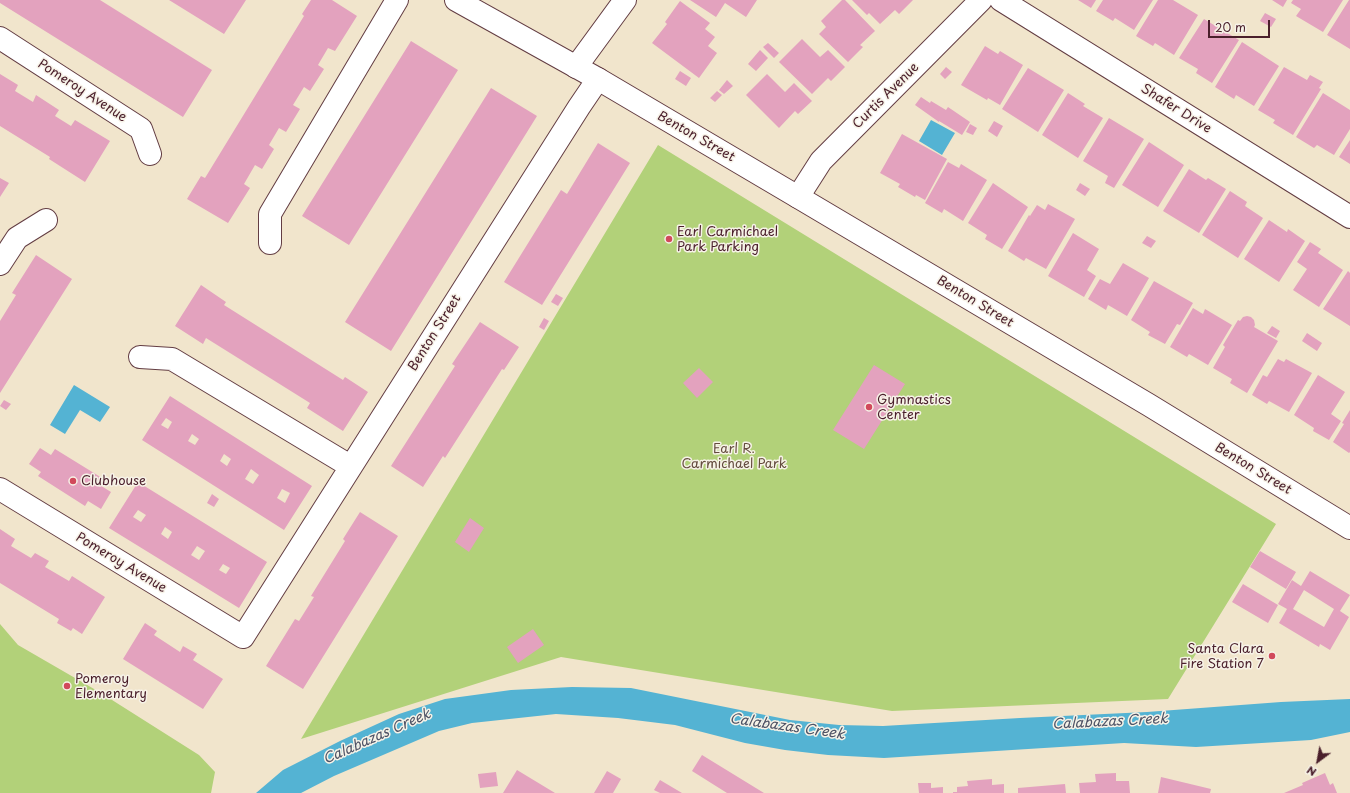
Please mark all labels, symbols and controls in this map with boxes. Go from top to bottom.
scale bar [1210,12,1272,38]
text: 20 m [1215,18,1246,36]
street label: Pomeroy Avenue [35,56,129,126]
street label: Curtis Avenue [850,60,922,132]
street label: Shafer Drive [1138,81,1214,137]
street label: Benton Street [654,109,738,165]
place label: Earl Carmichael Park Parking [677,224,778,255]
marker: Earl Carmichael Park Parking [664,234,674,244]
street label: Benton Street [934,273,1016,331]
street label: Benton Street [405,292,465,374]
place label: Gymnastics Center [877,392,951,423]
marker: Gymnastics Center [864,402,874,412]
street label: Benton Street [1212,440,1294,498]
park label: Earl R. Carmichael Park [681,441,787,472]
place label: Clubhouse [81,473,146,489]
marker: Clubhouse [68,476,78,486]
street label: Pomeroy Avenue [73,530,169,596]
place label: Santa Clara Fire Station 7 [1180,641,1264,672]
marker: Santa Clara Fire Station 7 [1267,651,1277,661]
place label: Pomeroy Elementary [75,671,147,702]
marker: Pomeroy Elementary [62,681,72,691]
water label: Calabazas Creek [321,706,433,768]
water label: Calabazas Creek [728,711,846,743]
water label: Calabazas Creek [1052,711,1168,733]
north arrow [1298,741,1338,781]
text: N [1303,762,1320,781]

